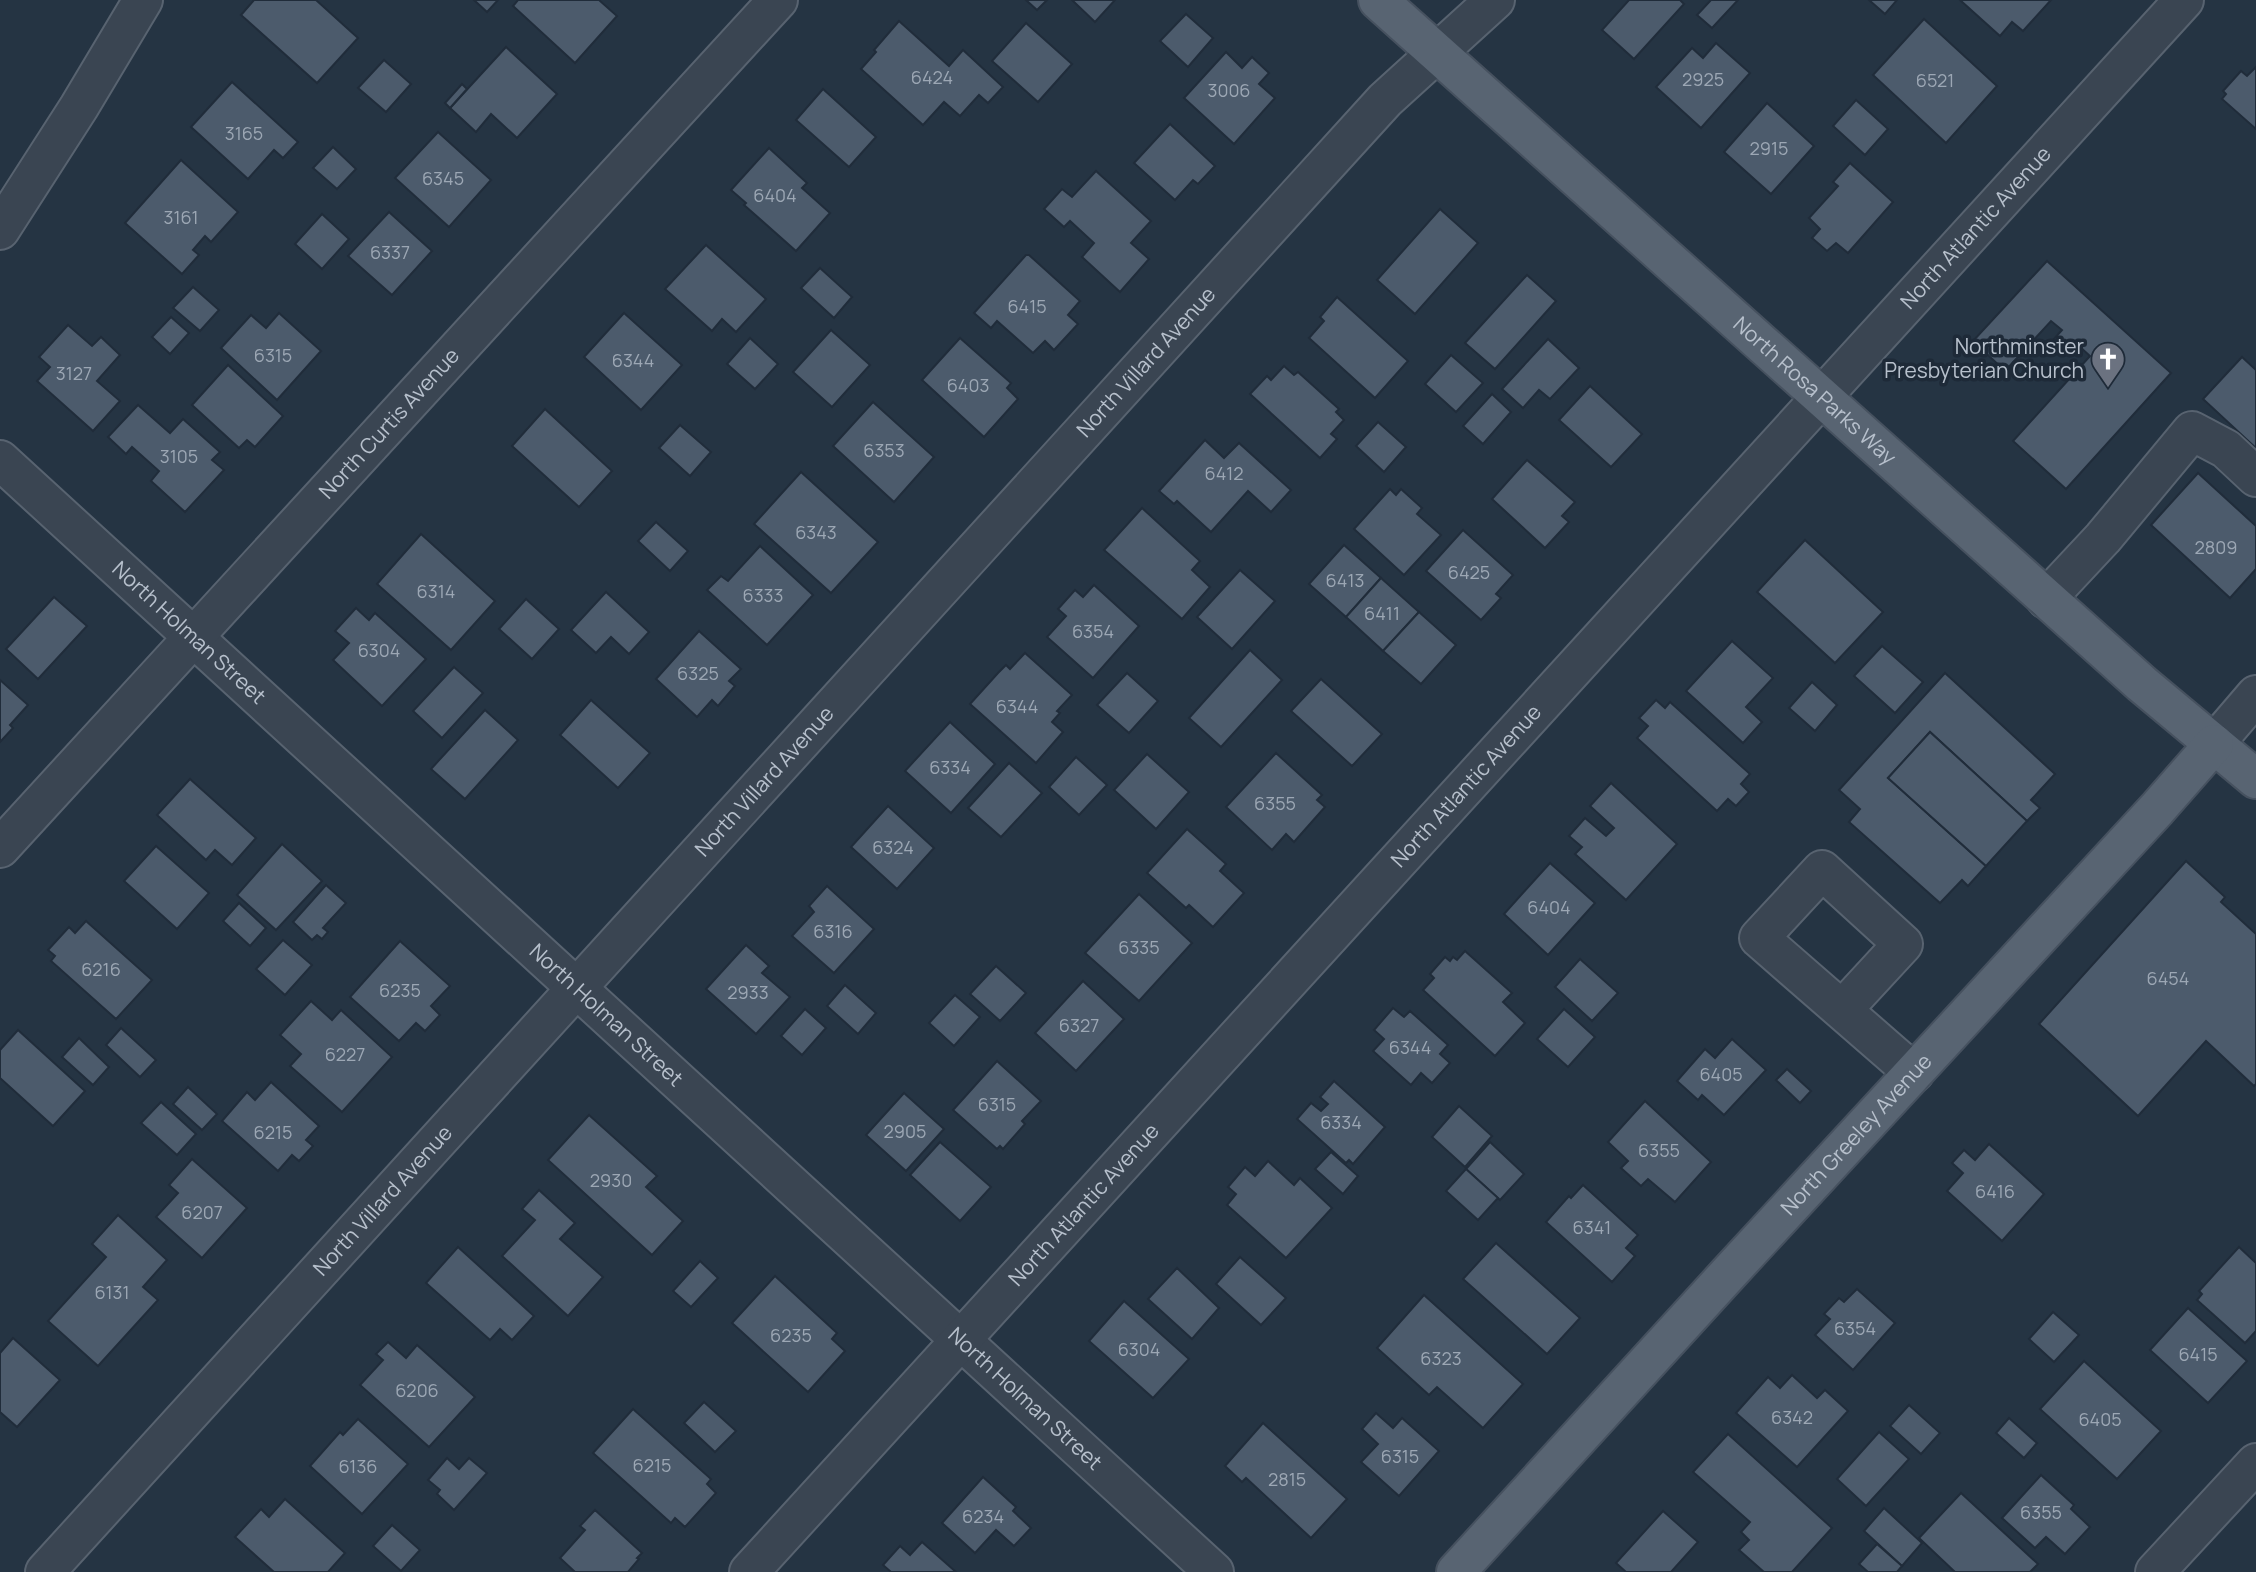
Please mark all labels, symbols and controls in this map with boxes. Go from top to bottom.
house number: 6424 [911,65,953,89]
house number: 2925 [1682,67,1724,91]
house number: 6521 [1916,68,1954,92]
house number: 3006 [1207,78,1251,102]
house number: 3165 [225,121,263,145]
house number: 2915 [1750,136,1788,160]
street label: North Atlantic Avenue [1894,140,2057,314]
house number: 6345 [422,166,464,190]
house number: 6404 [753,183,797,207]
house number: 3161 [164,205,198,229]
house number: 6337 [370,240,410,264]
street label: North Villard Avenue [1070,280,1221,443]
house number: 6415 [1007,294,1047,318]
street label: North Rosa Parks Way [1728,310,1903,470]
place label: Northminster Presbyterian Church [1884,332,2084,384]
church icon: Northminster Presbyterian Church [2089,340,2127,389]
street label: North Curtis Avenue [312,342,465,504]
house number: 6315 [254,343,292,367]
house number: 6344 [612,348,654,372]
house number: 3127 [56,361,92,385]
house number: 6403 [947,373,989,397]
house number: 6353 [863,438,905,462]
house number: 3105 [160,444,198,468]
house number: 6412 [1204,461,1244,485]
house number: 6343 [795,520,837,544]
house number: 2809 [2195,535,2237,559]
street label: North Holman Street [107,555,272,710]
house number: 6425 [1448,560,1490,584]
house number: 6413 [1326,568,1364,592]
house number: 6314 [417,579,455,603]
house number: 6333 [742,583,784,607]
house number: 6411 [1364,601,1400,625]
house number: 6354 [1072,619,1114,643]
house number: 6304 [358,638,400,662]
house number: 6325 [677,661,719,685]
house number: 6344 [996,694,1038,718]
street label: North Atlantic Avenue [1384,698,1547,873]
street label: North Villard Avenue [688,700,840,862]
house number: 6334 [929,755,971,779]
house number: 6355 [1254,791,1296,815]
house number: 6324 [872,835,914,859]
house number: 6404 [1527,895,1571,919]
house number: 6316 [813,919,853,943]
house number: 6335 [1118,935,1160,959]
street label: North Holman Street [524,937,690,1092]
house number: 6216 [81,957,121,981]
house number: 6454 [2147,966,2189,990]
house number: 6235 [379,978,421,1002]
house number: 2933 [727,980,769,1004]
house number: 6327 [1059,1013,1099,1037]
house number: 6344 [1389,1035,1431,1059]
house number: 6227 [325,1042,365,1066]
street label: North Greeley Avenue [1774,1047,1937,1221]
house number: 6405 [1699,1062,1743,1086]
house number: 6315 [978,1092,1016,1116]
house number: 6334 [1320,1110,1362,1134]
street label: North Atlantic Avenue [1002,1117,1165,1292]
street label: North Villard Avenue [307,1119,458,1281]
house number: 2905 [884,1119,926,1143]
house number: 6215 [254,1120,292,1144]
house number: 6355 [1638,1138,1680,1162]
house number: 2930 [590,1168,632,1192]
house number: 6416 [1975,1179,2015,1203]
house number: 6207 [181,1200,223,1224]
house number: 6341 [1573,1215,1611,1239]
house number: 6131 [95,1280,129,1304]
house number: 6354 [1834,1316,1876,1340]
street label: North Holman Street [943,1321,1109,1476]
house number: 6235 [770,1323,812,1347]
house number: 6304 [1118,1337,1160,1361]
house number: 6415 [2178,1342,2218,1366]
house number: 6323 [1420,1346,1462,1370]
house number: 6206 [395,1378,439,1402]
house number: 6342 [1771,1405,1813,1429]
house number: 6405 [2078,1407,2122,1431]
house number: 6315 [1381,1444,1419,1468]
house number: 6215 [633,1453,671,1477]
house number: 6136 [338,1454,378,1478]
house number: 2815 [1268,1467,1306,1491]
house number: 6355 [2020,1500,2062,1524]
house number: 6234 [962,1504,1004,1528]

